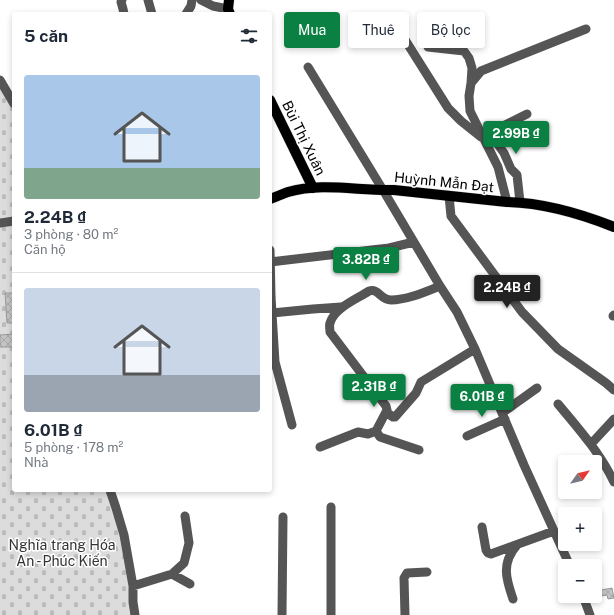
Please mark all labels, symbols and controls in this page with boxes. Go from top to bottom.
chip: Mua [284,12,340,48]
chip: Thuê [348,12,409,48]
chip: Bộ lọc [417,12,485,48]
icon: filters [238,25,260,47]
text: 5 căn [24,26,68,46]
street label: Bùi Thị Xuân [279,98,329,178]
icon: home [106,101,178,173]
pin: 2.99B ₫ [479,121,553,155]
text: 2.99B ₫ [492,126,540,141]
street label: Huỳnh Mẫn Đạt [393,169,495,195]
text: 2.24B ₫ [24,207,86,227]
text: 3 phòng · 80 m² [24,227,118,242]
text: Căn hộ [24,242,66,257]
pin: 3.82B ₫ [329,247,403,281]
text: 3.82B ₫ [342,252,390,267]
pin: 2.24B ₫ [470,275,544,309]
text: 2.24B ₫ [483,280,531,295]
icon: home [106,314,178,386]
pin: 2.31B ₫ [337,374,411,408]
text: 2.31B ₫ [352,379,396,394]
pin: 6.01B ₫ [445,384,519,418]
text: 6.01B ₫ [460,389,504,404]
text: 6.01B ₫ [24,420,83,440]
text: 5 phòng · 178 m² [24,440,123,455]
text: Nhà [24,455,48,470]
north arrow [558,455,602,499]
map controls [558,455,602,603]
button: + [558,507,602,551]
park label: Nghĩa trang Hóa An - Phúc Kiến [8,537,116,569]
button: − [558,559,602,603]

